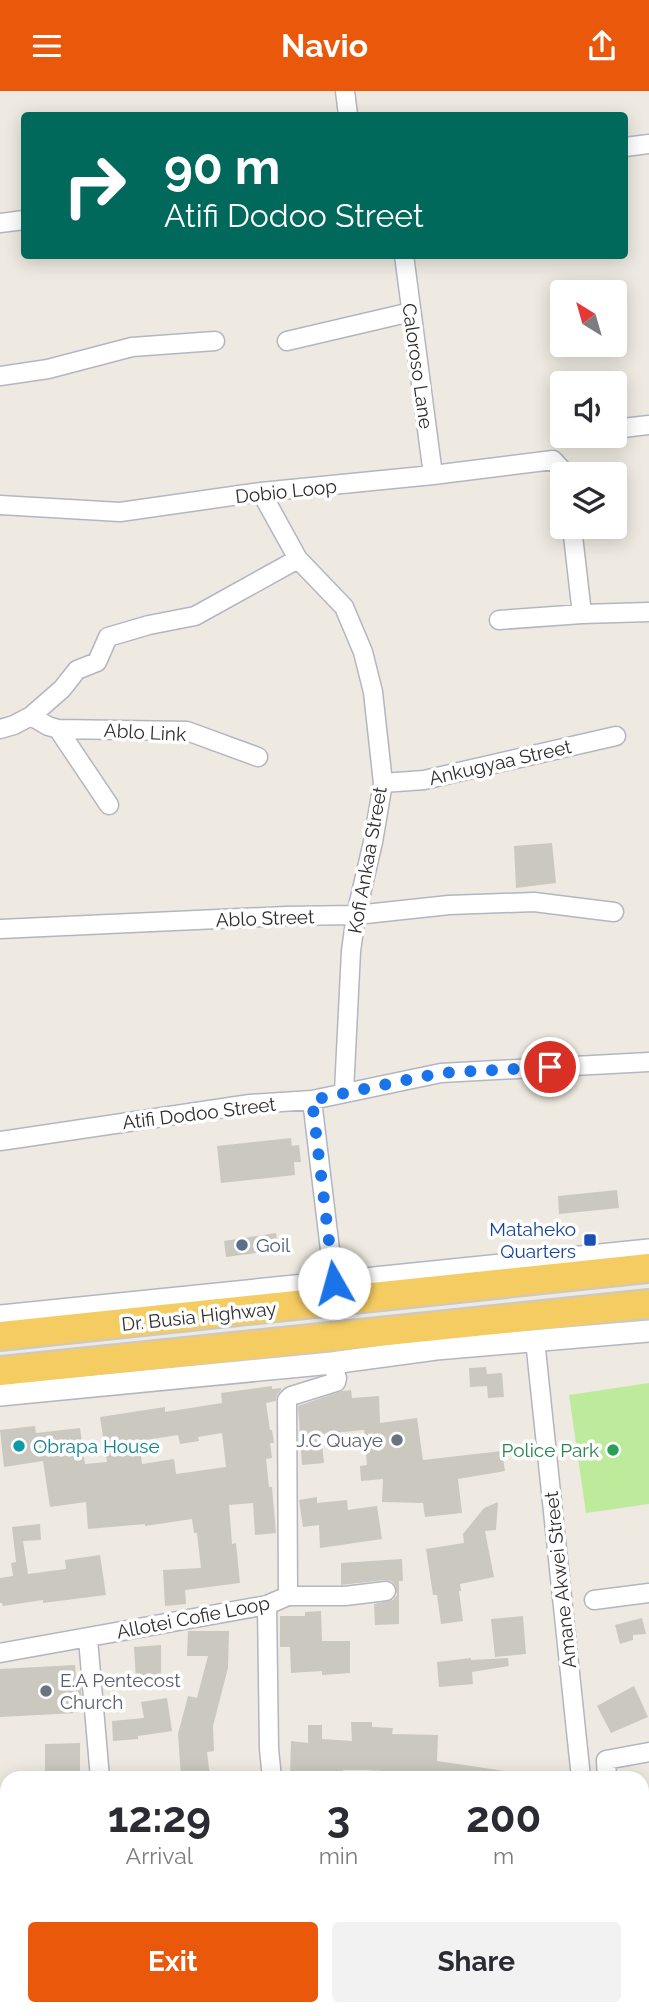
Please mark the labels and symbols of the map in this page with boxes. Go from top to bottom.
north arrow [550,280,626,357]
street label: Caloroso Lane [398,302,438,430]
street label: Dobio Loop [234,475,338,507]
street label: Ablo Link [103,719,187,745]
street label: Ankugyaa Street [427,735,574,789]
street label: Kofi Ankaa Street [343,784,391,935]
street label: Ablo Street [215,905,315,931]
pin [520,1037,580,1097]
street label: Atifi Dodoo Street [121,1093,277,1133]
place label: Mataheko Quarters [489,1218,576,1262]
marker: Mataheko Quarters [582,1232,598,1248]
place label: Goil [256,1234,291,1256]
marker: Goil [234,1237,250,1253]
position arrow [297,1246,371,1320]
street label: Dr. Busia Highway [120,1297,278,1335]
place label: J.C Quaye [296,1429,383,1451]
marker: J.C Quaye [389,1432,405,1448]
place label: Obrapa House [33,1435,160,1457]
marker: Obrapa House [11,1438,27,1454]
place label: Police Park [502,1439,599,1461]
marker: Police Park [605,1442,621,1458]
street label: Amane Akwei Street [540,1490,580,1670]
street label: Allotei Cofie Loop [115,1591,271,1643]
place label: E.A Pentecost Church [60,1669,181,1713]
marker: E.A Pentecost Church [38,1683,54,1699]

